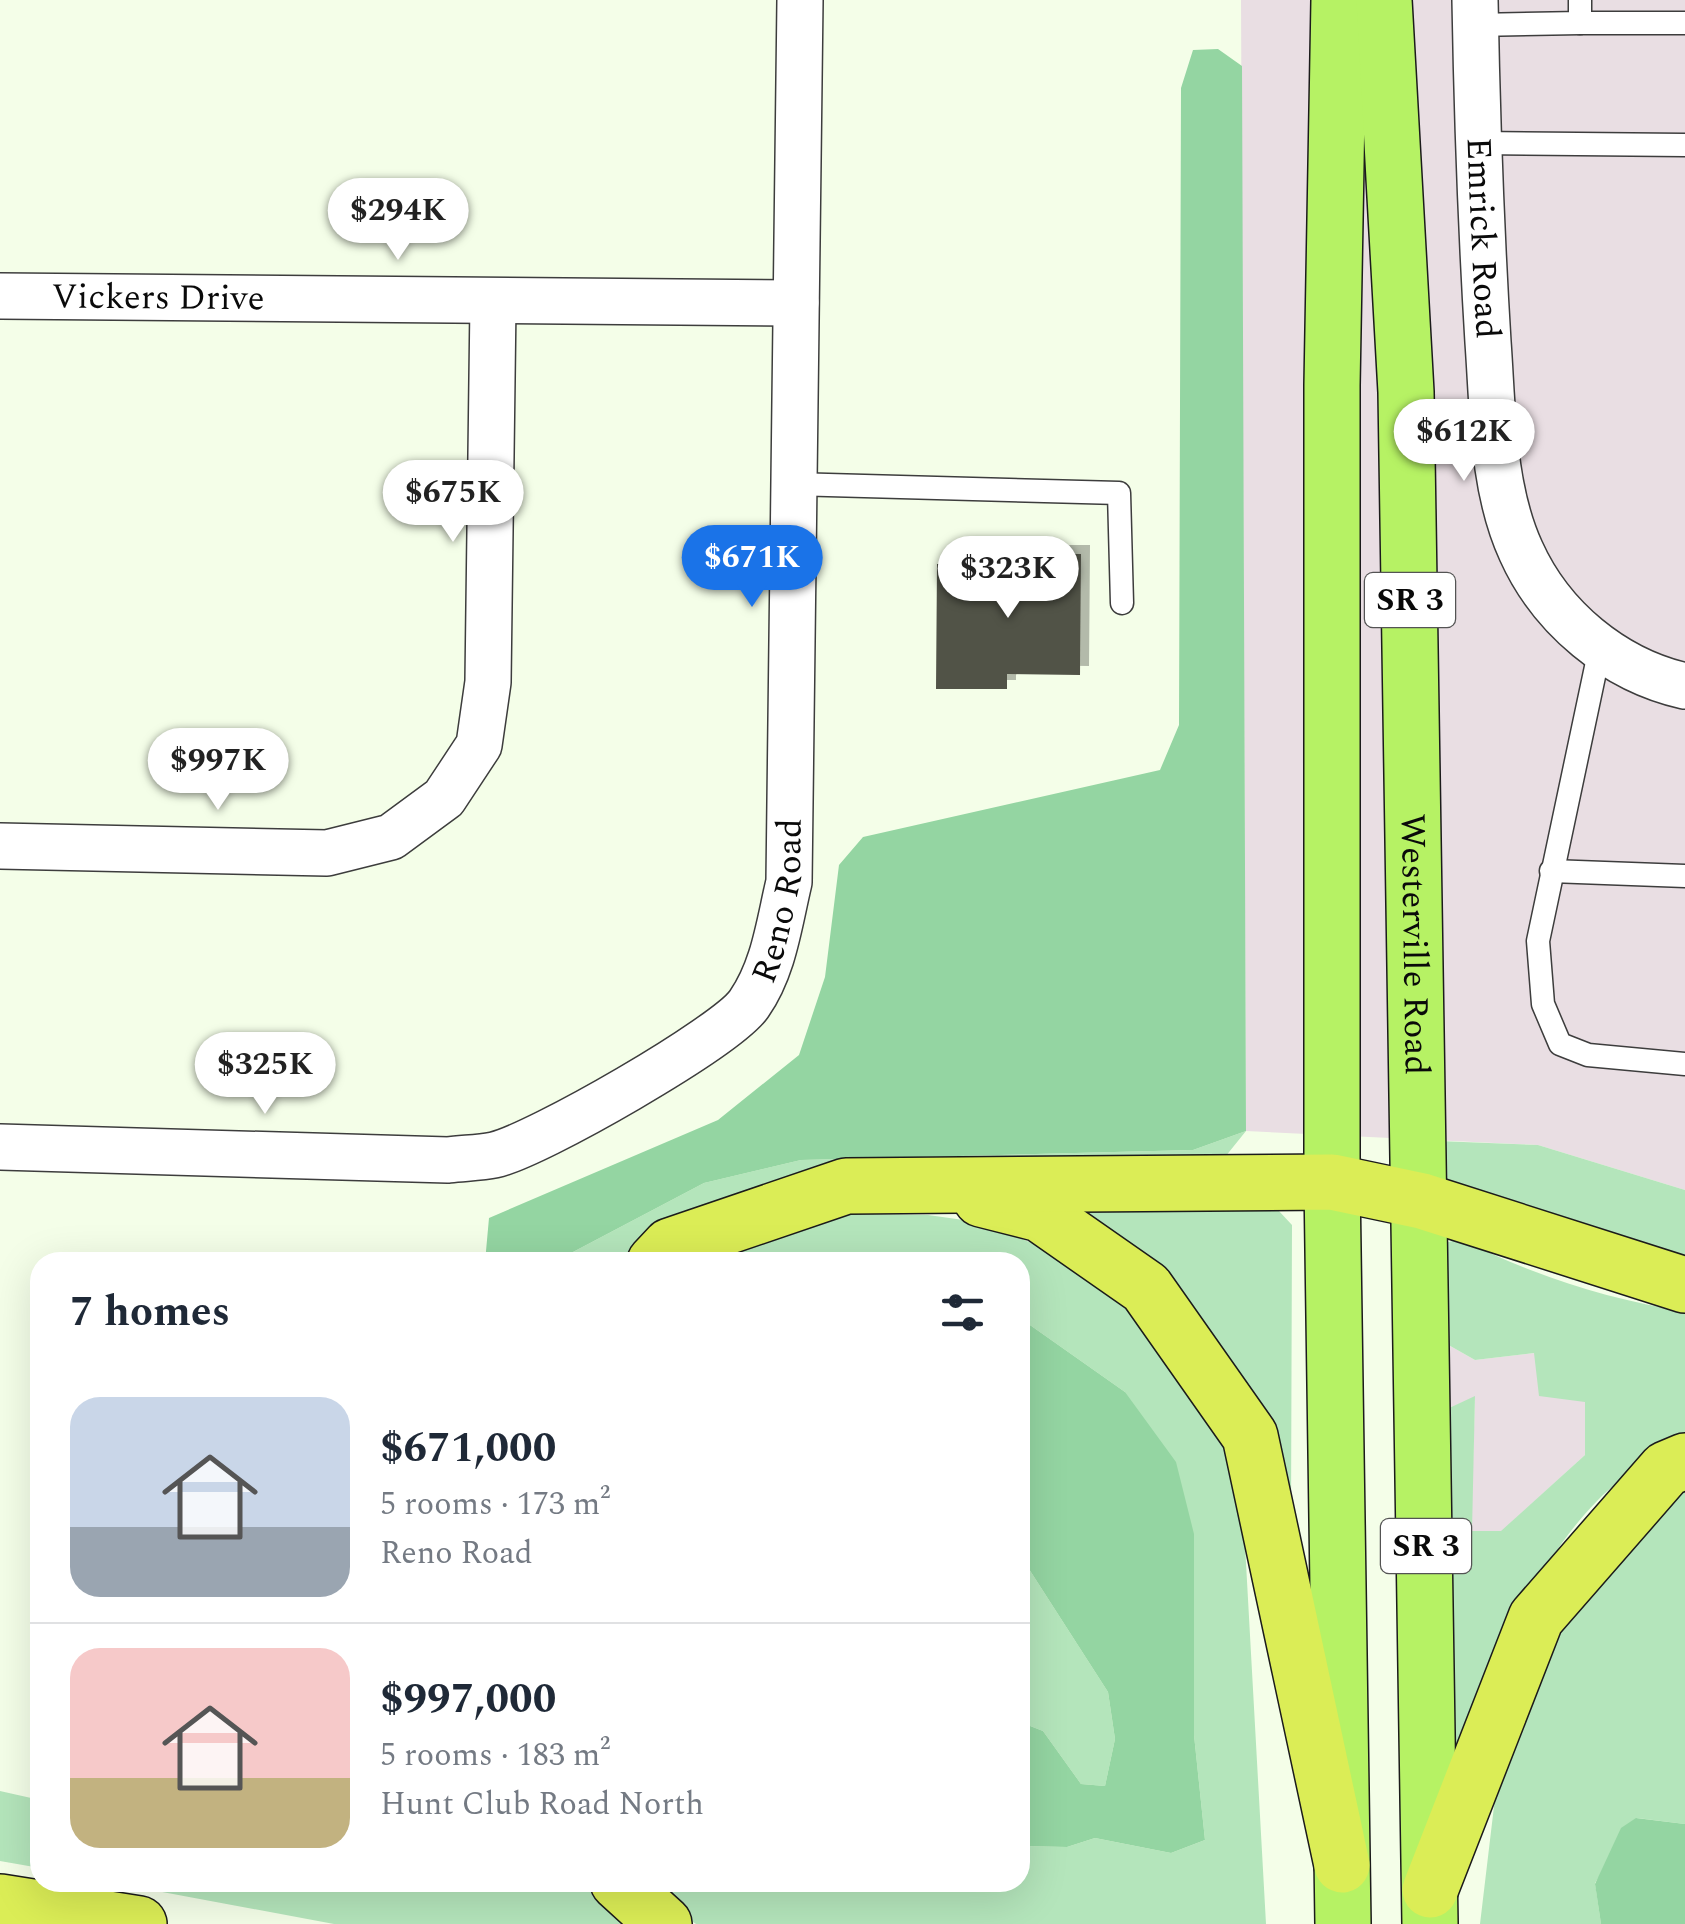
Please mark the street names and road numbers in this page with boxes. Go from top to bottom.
street label: Emrick Road [1452,136,1514,340]
street label: Vickers Drive [51,270,265,325]
road number: SR 3 [1365,573,1455,627]
street label: Westerville Road [1386,813,1443,1076]
street label: Reno Road [737,818,817,991]
road number: SR 3 [1381,1519,1471,1573]

